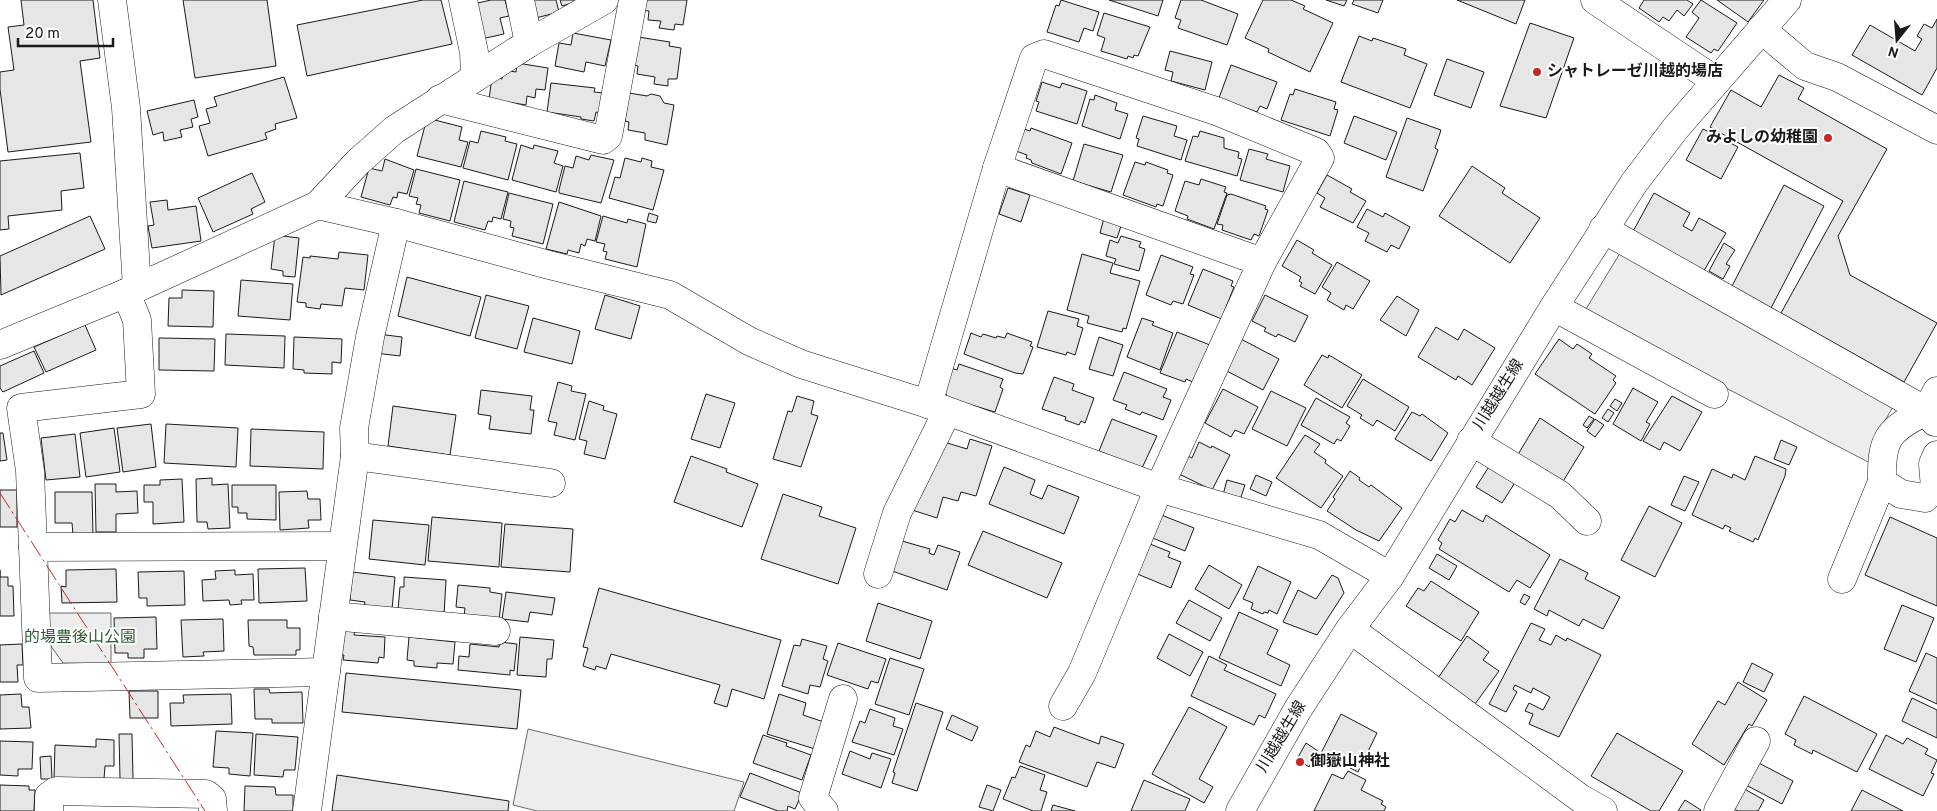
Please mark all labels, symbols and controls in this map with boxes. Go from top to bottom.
scale bar [18,15,112,47]
north arrow [1872,15,1922,65]
text: 20 m [25,25,60,44]
text: N [1886,41,1901,61]
place label: シャトレーゼ川越的場店 [1547,61,1723,82]
marker: シャトレーゼ川越的場店 [1531,66,1543,78]
place label: みよしの幼稚園 [1706,128,1818,148]
marker: みよしの幼稚園 [1822,132,1834,144]
street label: 川越越生線 [1469,356,1529,434]
park label: 的場豊後山公園 [24,628,136,648]
street label: 川越越生線 [1253,698,1311,776]
place label: 御嶽山神社 [1310,751,1390,772]
marker: 御嶽山神社 [1294,756,1306,768]

